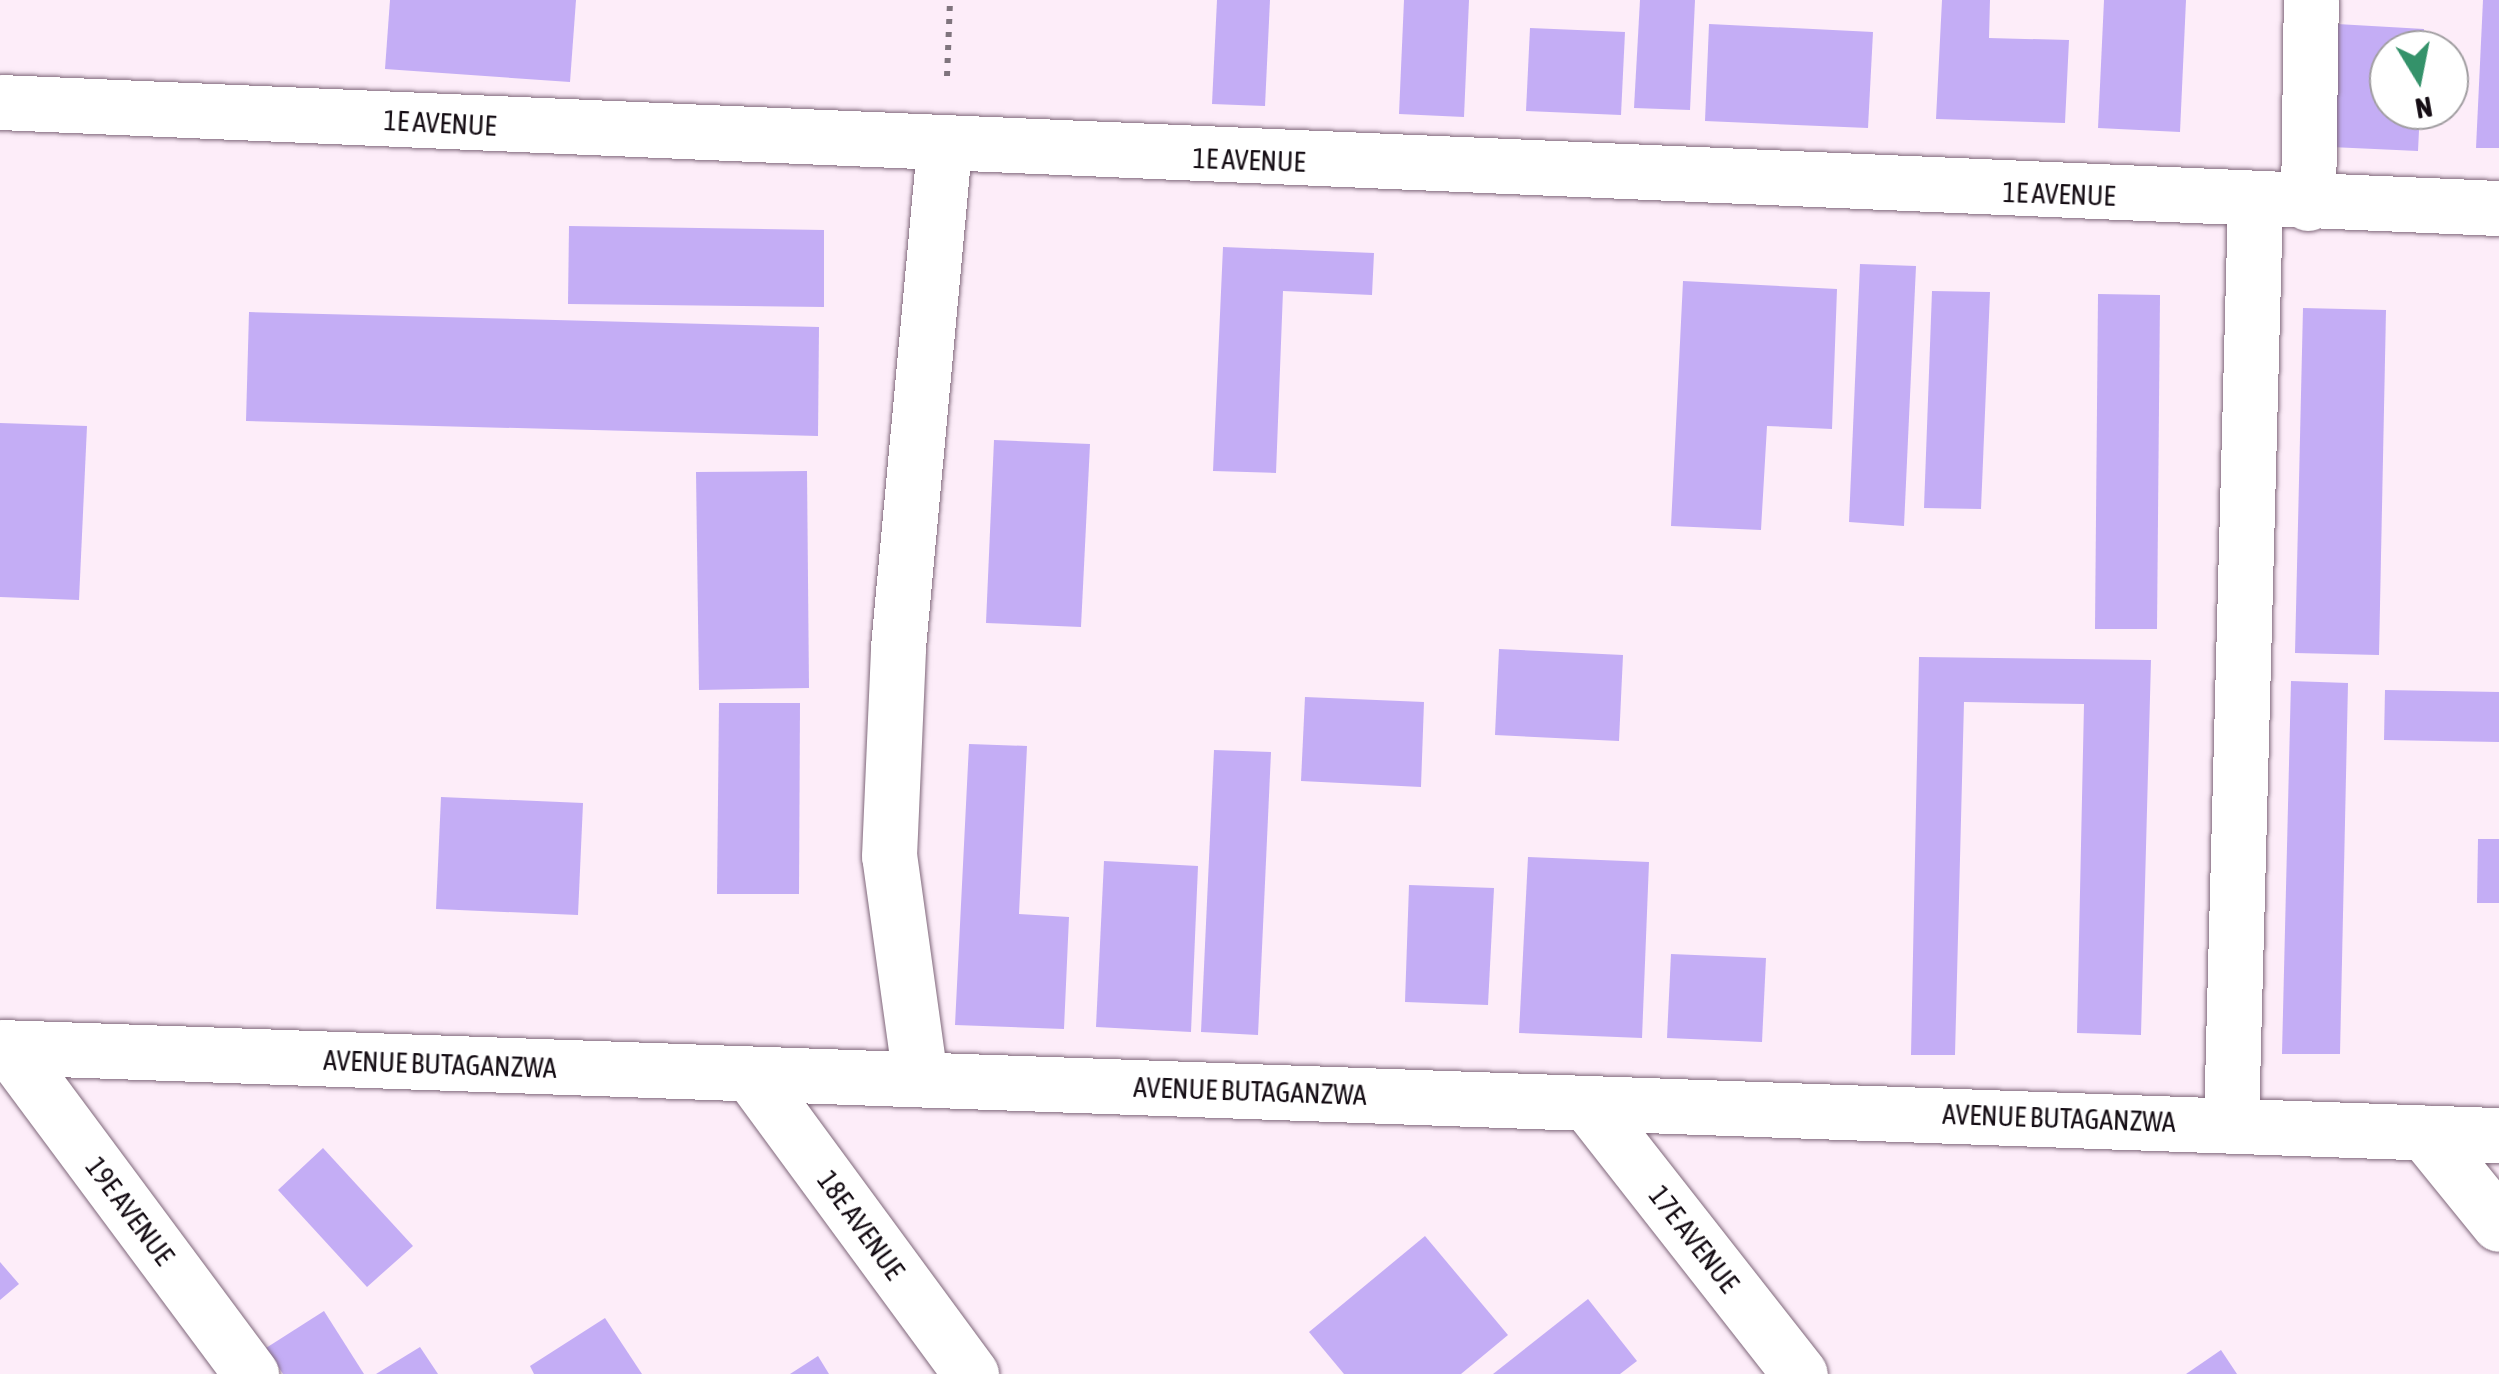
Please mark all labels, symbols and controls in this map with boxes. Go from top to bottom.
north arrow [2369,30,2469,130]
text: N [2413,90,2435,125]
street label: 1E AVENUE [383,103,497,143]
street label: 1E AVENUE [1192,141,1306,179]
street label: 1E AVENUE [2002,175,2116,213]
street label: AVENUE BUTAGANZWA [323,1043,557,1085]
street label: AVENUE BUTAGANZWA [1133,1070,1367,1112]
street label: AVENUE BUTAGANZWA [1942,1097,2176,1139]
street label: 19E AVENUE [79,1151,181,1271]
street label: 18E AVENUE [810,1164,912,1286]
street label: 17E AVENUE [1642,1179,1746,1299]

